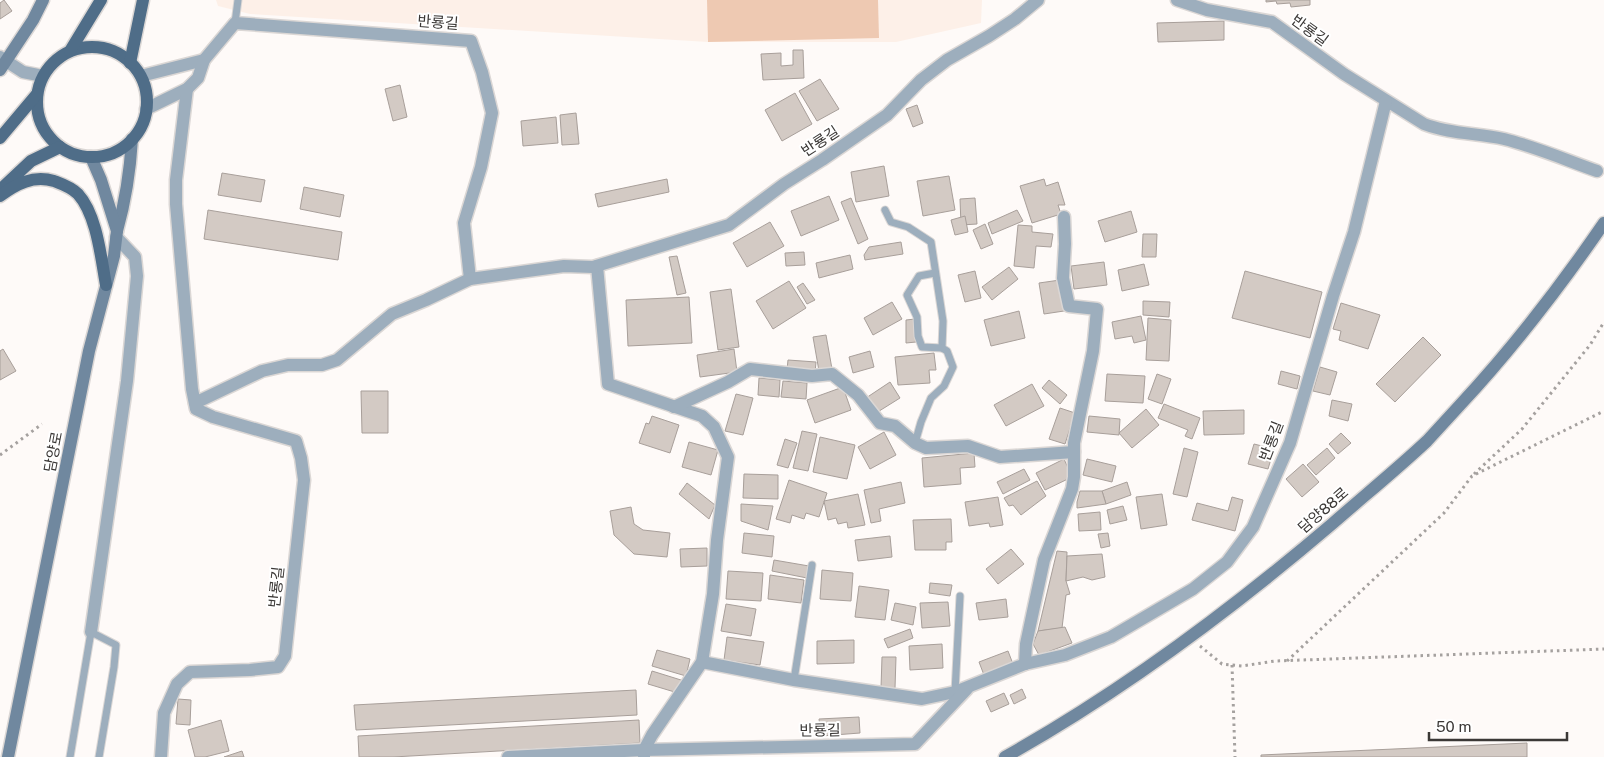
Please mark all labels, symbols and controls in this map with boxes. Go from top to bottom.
street label: 반룡길 [1288,11,1332,49]
street label: 반룡길 [417,12,459,32]
street label: 반룡길 [798,123,842,159]
street label: 반룡길 [1256,419,1286,463]
street label: 담양로 [41,430,65,474]
street label: 담양88로 [1295,484,1351,536]
street label: 반룡길 [265,566,287,608]
scale bar [1429,710,1566,742]
text: 50 m [1436,718,1471,735]
street label: 반룡길 [799,721,841,739]

